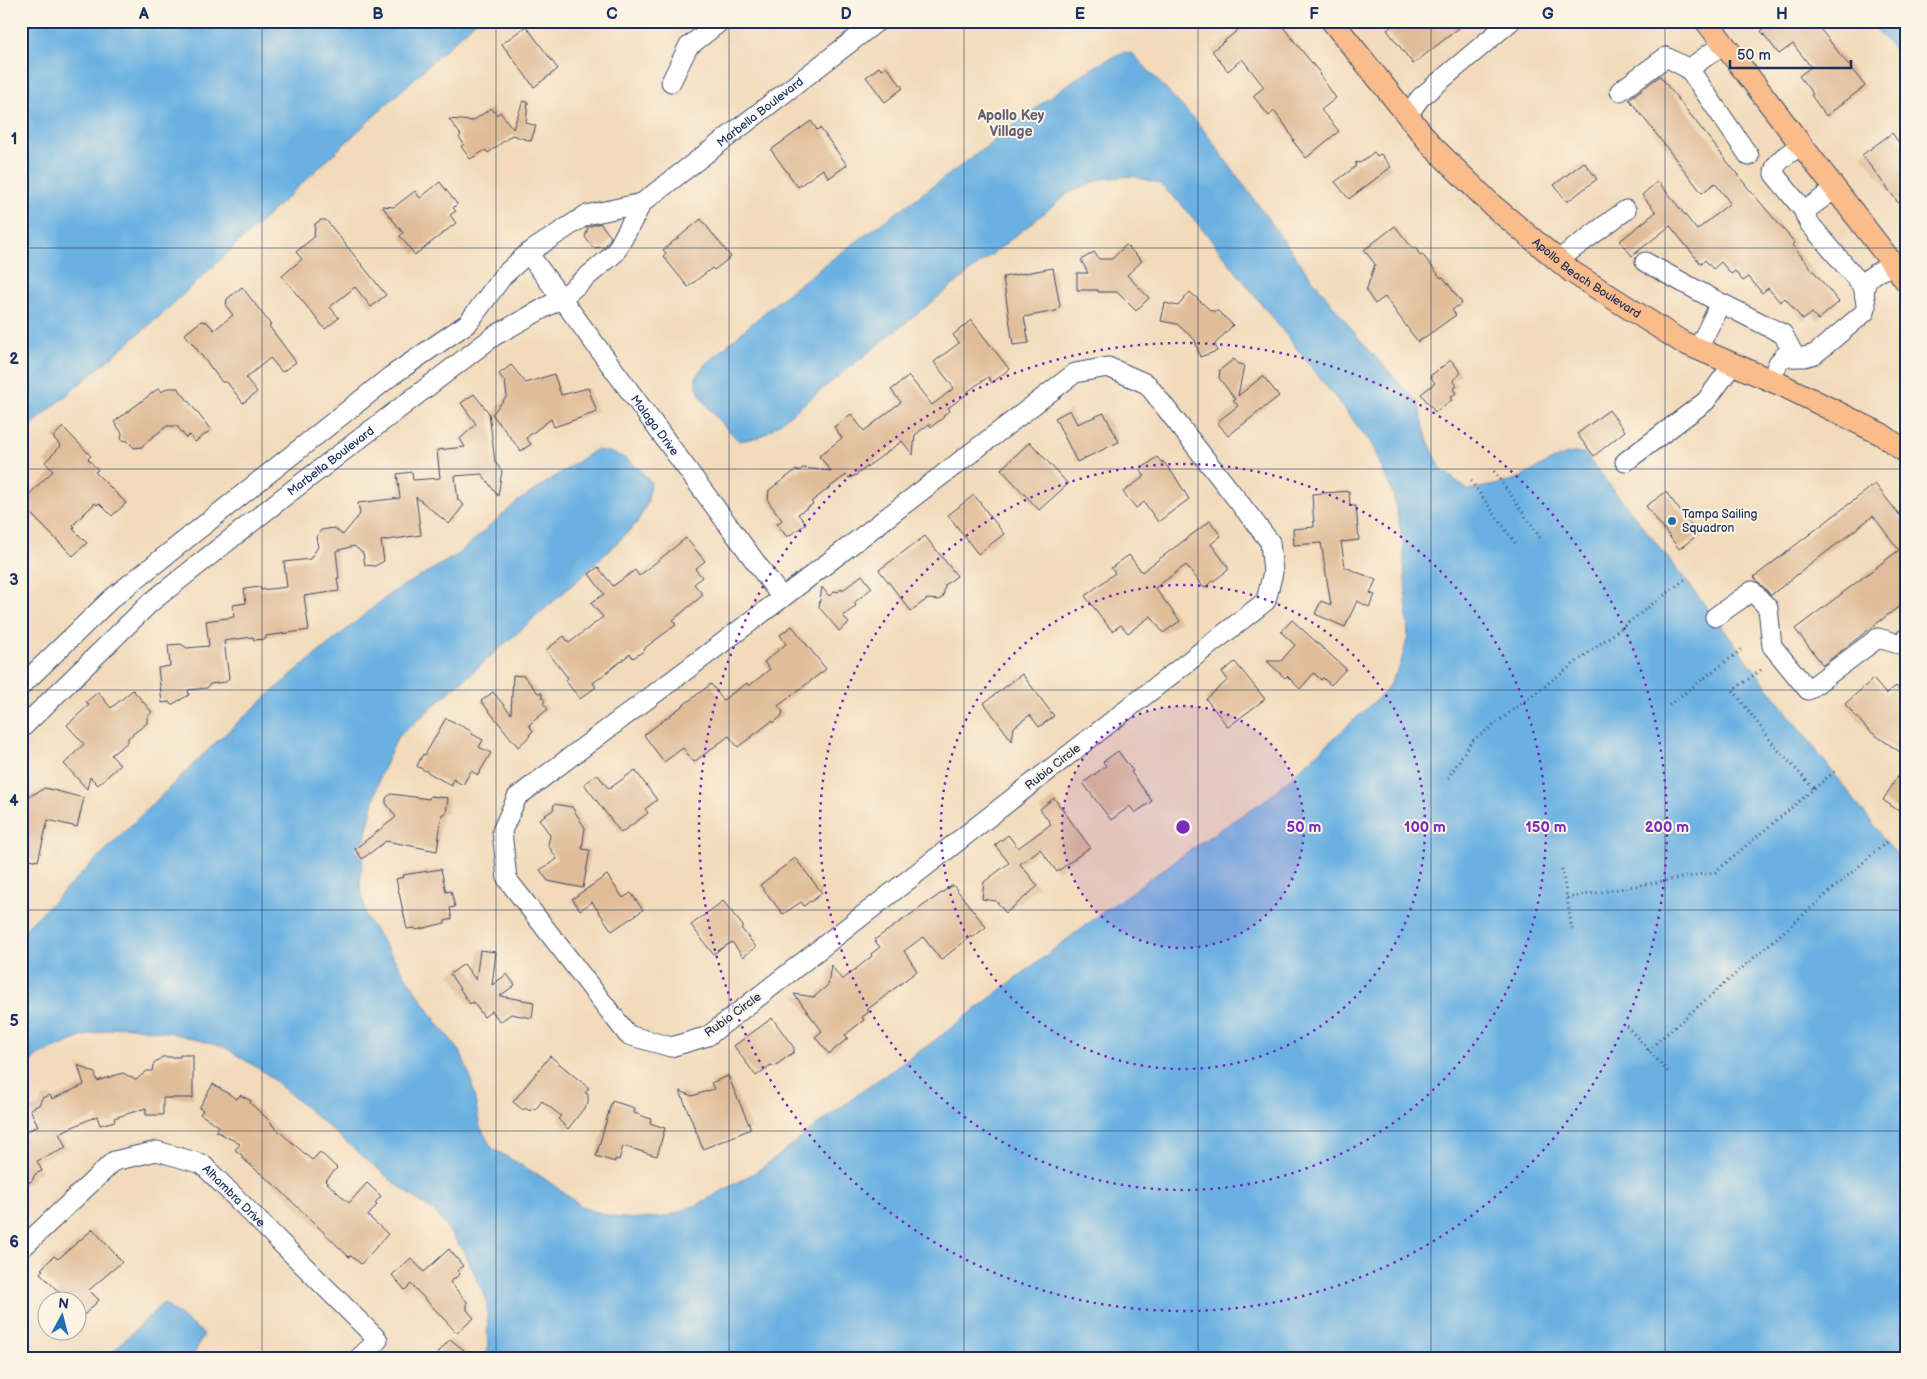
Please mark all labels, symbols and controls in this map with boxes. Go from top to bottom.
text: A [138,5,149,24]
text: B [372,5,384,24]
text: C [606,5,618,24]
text: D [840,5,852,24]
text: E [1075,5,1085,24]
text: F [1309,5,1319,24]
text: G [1542,5,1554,24]
text: H [1776,5,1788,24]
scale bar [1730,38,1851,70]
text: 50 m [1737,46,1771,65]
street label: Marbella Boulevard [714,74,806,150]
district label: Apollo Key Village [977,107,1045,140]
text: 1 [11,130,17,149]
street label: Apollo Beach Boulevard [1529,235,1644,321]
text: 2 [9,350,19,369]
street label: Malaga Drive [628,392,682,459]
street label: Marbella Boulevard [284,423,377,499]
place label: Tampa Sailing Squadron [1682,507,1758,536]
marker: Tampa Sailing Squadron [1666,515,1678,527]
text: 3 [9,571,19,590]
street label: Rubia Circle [1022,741,1084,793]
text: 4 [9,792,19,811]
centre of rings [1174,818,1192,836]
text: 50 m [1287,818,1322,837]
text: 100 m [1404,818,1446,837]
text: 150 m [1525,818,1567,837]
text: 200 m [1645,818,1689,837]
street label: Rubia Circle [702,989,764,1041]
text: 5 [9,1012,19,1031]
street label: Alhambra Drive [199,1161,268,1230]
text: 6 [9,1233,19,1252]
north arrow [38,1292,88,1342]
text: N [57,1295,70,1313]

